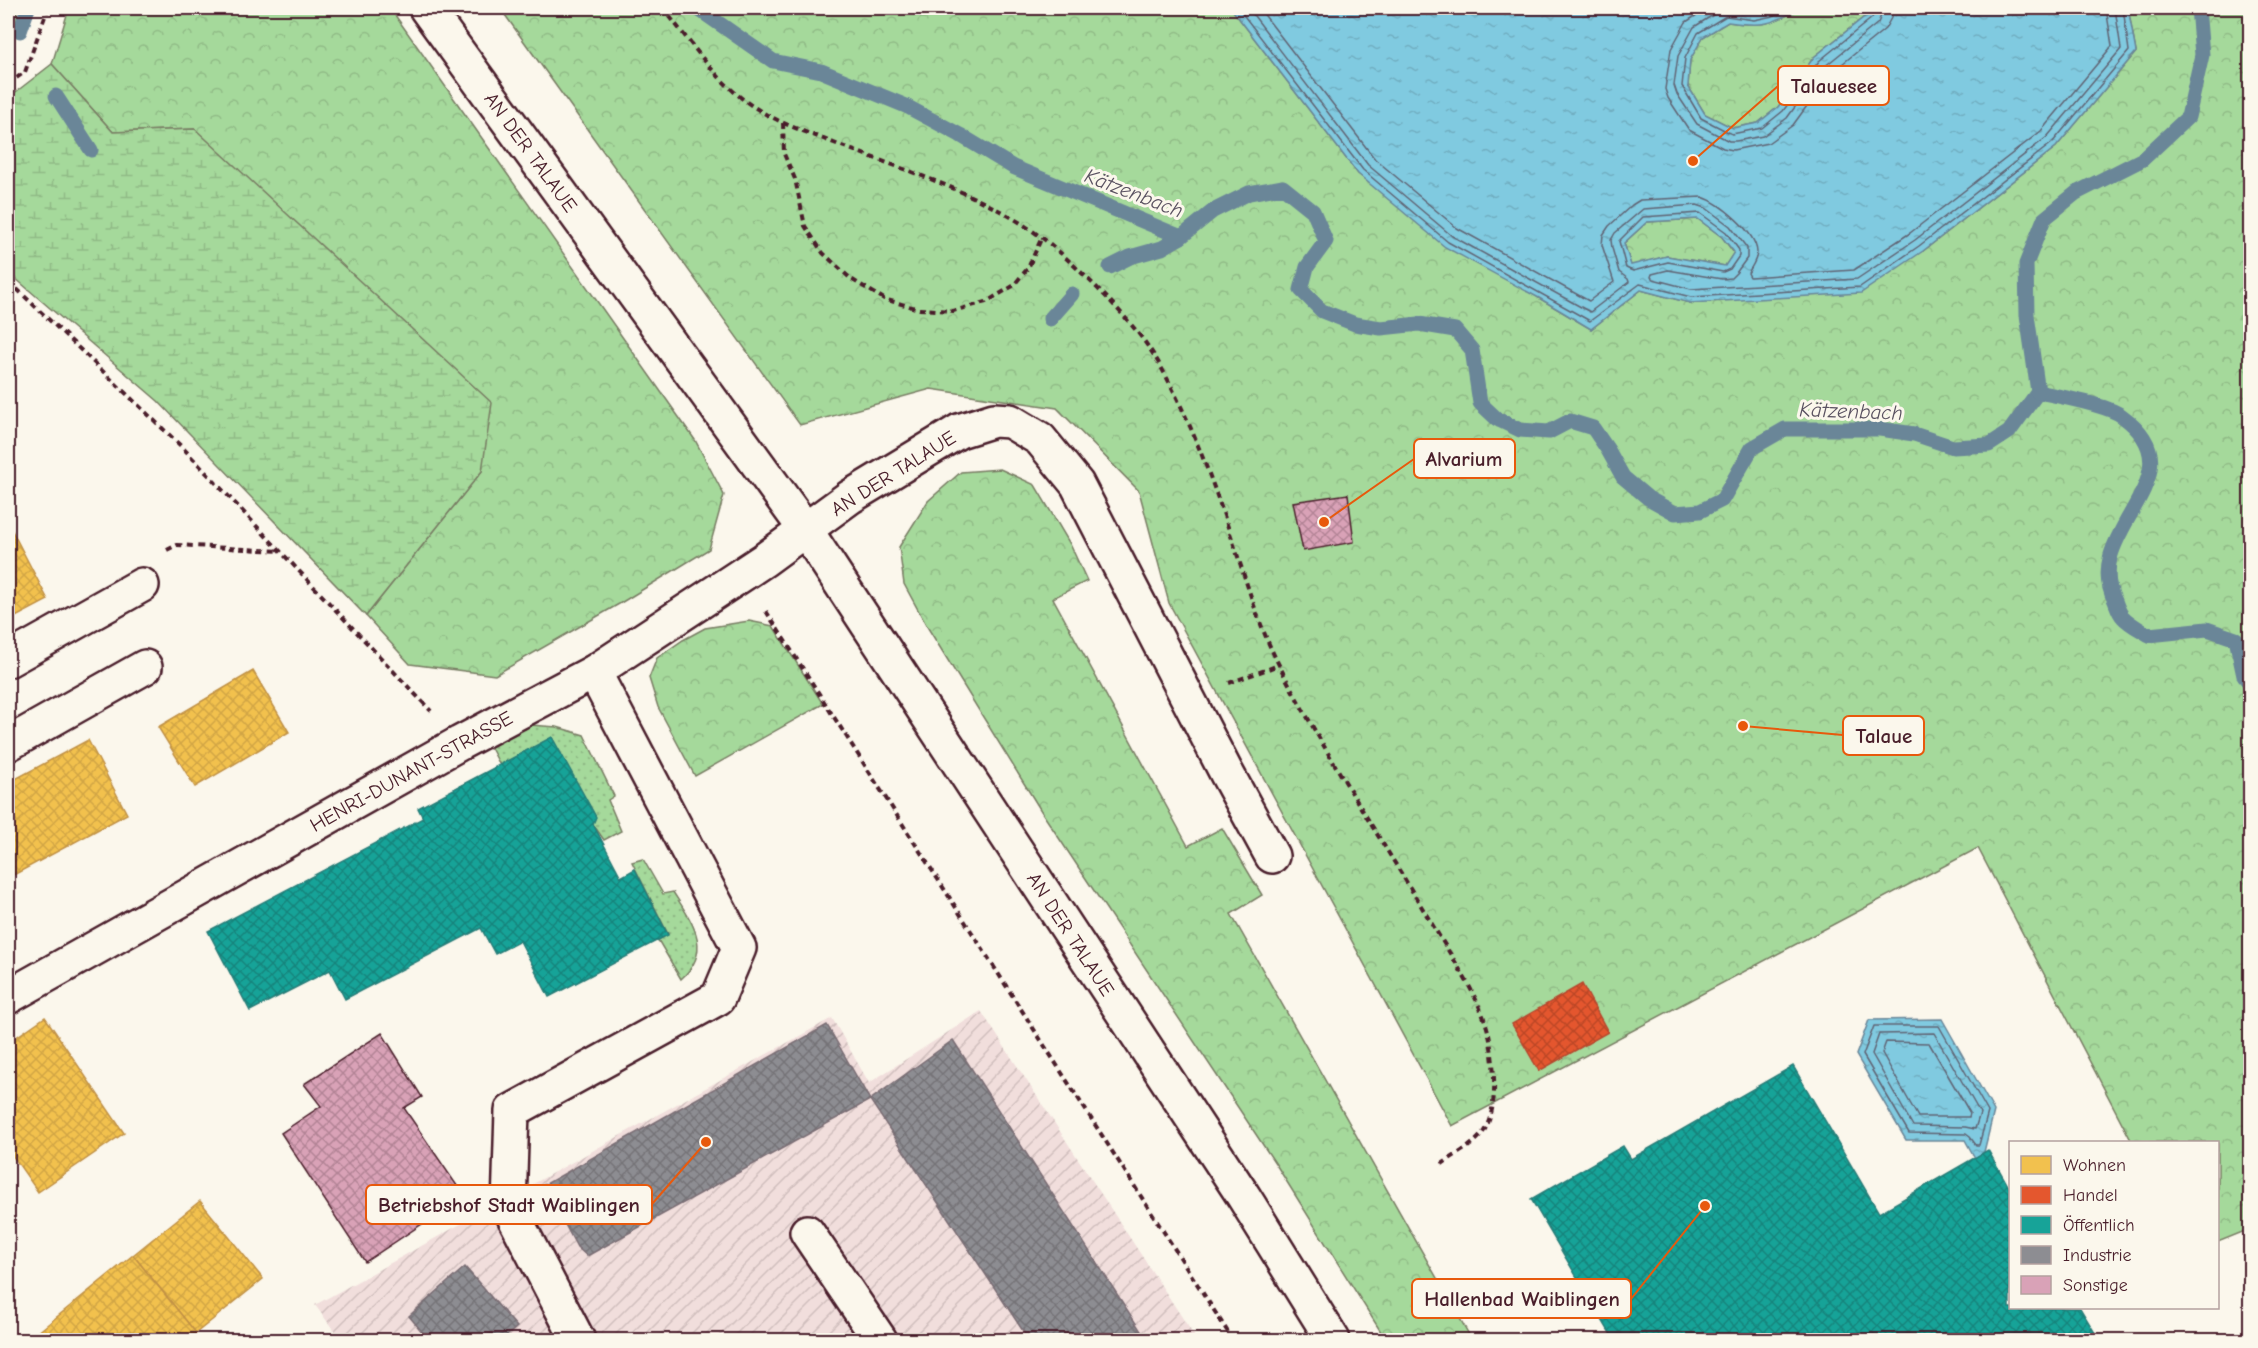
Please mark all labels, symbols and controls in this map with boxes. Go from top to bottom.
callout: Talauesee [1778,66,1889,105]
text: Talauesee [1791,74,1877,98]
street label: AN DER TALAUE [479,88,582,217]
water label: Kätzenbach [1081,163,1187,223]
water label: Kätzenbach [1799,397,1903,425]
street label: AN DER TALAUE [827,426,960,521]
callout: Alvarium [1414,439,1515,478]
text: Alvarium [1426,447,1502,471]
street label: HENRI-DUNANT-STRASSE [306,706,517,837]
callout: Talaue [1843,716,1924,755]
text: Talaue [1856,724,1912,748]
street label: AN DER TALAUE [1022,868,1119,1000]
legend [2009,1141,2219,1309]
text: Wohnen [2063,1155,2126,1176]
callout: Betriebshof Stadt Waiblingen [366,1185,652,1224]
text: Handel [2063,1185,2118,1206]
text: Betriebshof Stadt Waiblingen [378,1193,640,1217]
text: Öffentlich [2063,1215,2135,1236]
text: Industrie [2063,1245,2132,1266]
text: Sonstige [2063,1275,2128,1296]
callout: Hallenbad Waiblingen [1412,1279,1631,1318]
text: Hallenbad Waiblingen [1424,1287,1620,1311]

